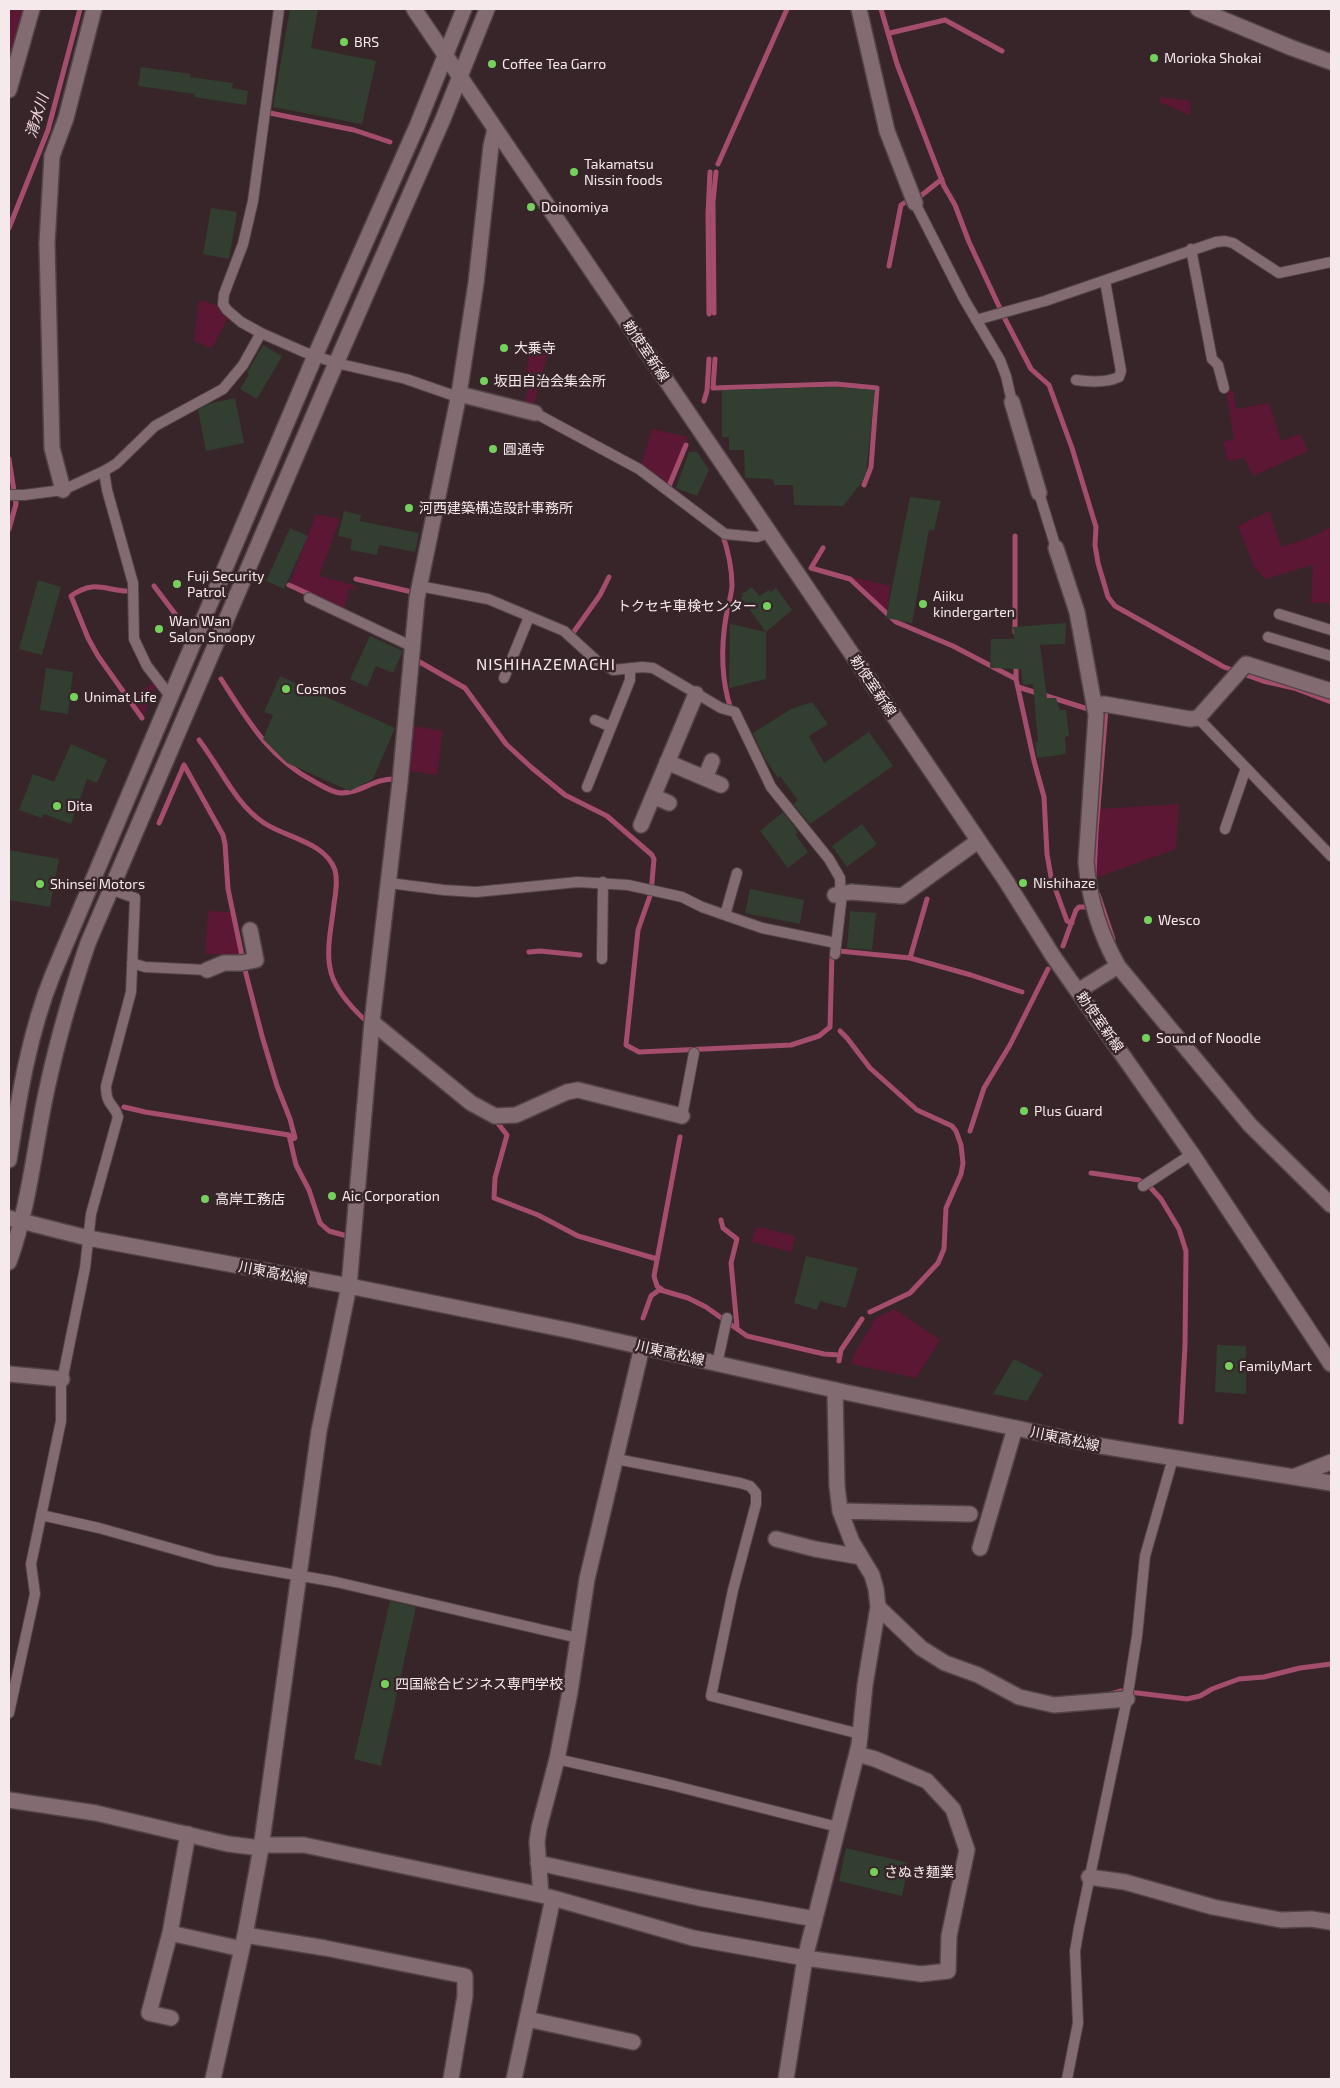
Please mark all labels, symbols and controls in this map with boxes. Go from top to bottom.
place label: BRS [354,34,379,50]
marker: BRS [338,36,350,48]
place label: Morioka Shokai [1164,50,1261,66]
marker: Morioka Shokai [1148,52,1160,64]
place label: Coffee Tea Garro [502,56,606,72]
marker: Coffee Tea Garro [486,58,498,70]
water label: 清水川 [22,92,52,140]
place label: Takamatsu Nissin foods [584,156,663,188]
marker: Takamatsu Nissin foods [568,166,580,178]
place label: Doinomiya [541,199,609,215]
marker: Doinomiya [525,201,537,213]
street label: 勅使室新線 [619,317,673,385]
place label: 大乗寺 [514,340,556,356]
marker: 大乗寺 [498,342,510,354]
place label: 坂田自治会集会所 [494,373,606,389]
marker: 坂田自治会集会所 [478,375,490,387]
place label: 圓通寺 [503,441,545,457]
marker: 圓通寺 [487,443,499,455]
place label: 河西建築構造設計事務所 [419,500,573,516]
marker: 河西建築構造設計事務所 [403,502,415,514]
place label: Fuji Security Patrol [187,568,264,600]
marker: Fuji Security Patrol [171,578,183,590]
place label: Aiiku kindergarten [933,588,1015,620]
place label: トクセキ車検センター [617,598,757,614]
marker: Aiiku kindergarten [917,598,929,610]
marker: トクセキ車検センター [761,600,773,612]
place label: Wan Wan Salon Snoopy [169,613,255,646]
marker: Wan Wan Salon Snoopy [153,623,165,635]
street label: 勅使室新線 [846,652,900,720]
district label: NISHIHAZEMACHI [474,655,618,675]
place label: Cosmos [296,681,346,697]
marker: Cosmos [280,683,292,695]
place label: Unimat Life [84,689,157,705]
marker: Unimat Life [68,691,80,703]
place label: Dita [67,798,93,814]
marker: Dita [51,800,63,812]
place label: Nishihaze [1033,875,1096,891]
place label: Shinsei Motors [50,876,145,892]
marker: Nishihaze [1017,877,1029,889]
marker: Shinsei Motors [34,878,46,890]
place label: Wesco [1158,912,1200,928]
marker: Wesco [1142,914,1154,926]
street label: 勅使室新線 [1073,989,1127,1055]
place label: Sound of Noodle [1156,1030,1261,1046]
marker: Sound of Noodle [1140,1032,1152,1044]
place label: Plus Guard [1034,1103,1103,1119]
marker: Plus Guard [1018,1105,1030,1117]
place label: Aic Corporation [342,1188,440,1204]
marker: Aic Corporation [326,1190,338,1202]
place label: 高岸工務店 [215,1191,285,1207]
marker: 高岸工務店 [199,1193,211,1205]
street label: 川東高松線 [237,1258,309,1288]
street label: 川東高松線 [634,1337,706,1369]
place label: FamilyMart [1239,1358,1312,1374]
marker: FamilyMart [1223,1360,1235,1372]
street label: 川東高松線 [1029,1424,1101,1454]
place label: 四国総合ビジネス専門学校 [395,1676,563,1692]
marker: 四国総合ビジネス専門学校 [379,1678,391,1690]
place label: さぬき麺業 [884,1864,954,1880]
marker: さぬき麺業 [868,1866,880,1878]

